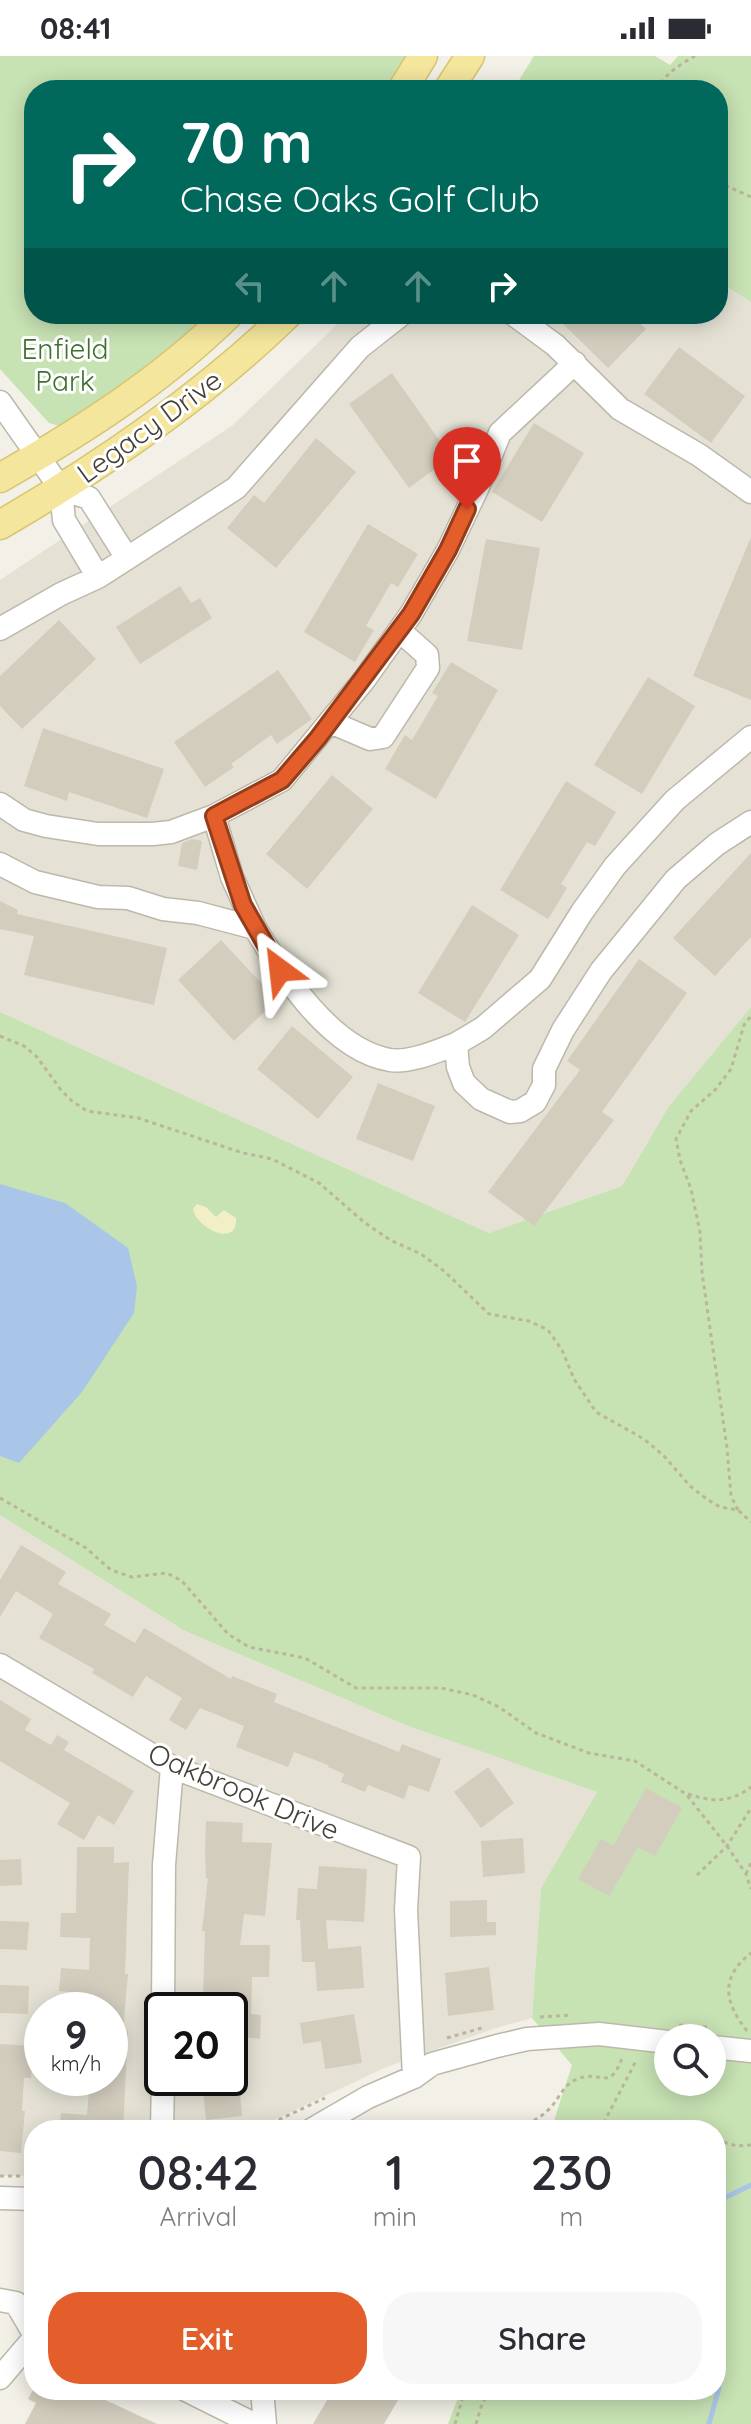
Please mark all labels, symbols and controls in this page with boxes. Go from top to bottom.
text: 08:41 [40,9,111,47]
text: 70 m [180,107,312,177]
icon: right [48,112,152,216]
text: Chase Oaks Golf Club [180,176,540,221]
icon: left [228,264,272,308]
icon: ahead [312,264,356,308]
icon: ahead [396,264,440,308]
icon: right [480,264,524,308]
park label: Enfield Park [21,331,109,398]
street label: Legacy Drive [70,362,228,490]
pin [433,427,501,509]
icon: arrive [445,439,489,483]
position arrow [238,928,322,1012]
street label: Oakbrook Drive [143,1735,345,1847]
speed limit sign: 20 [144,1992,248,2096]
text: 9 [65,2009,87,2059]
map controls [654,2024,726,2096]
button: search [654,2024,726,2096]
text: km/h [51,2051,101,2076]
text: 08:42 [138,2142,259,2202]
text: 1 [386,2142,404,2202]
text: 230 [531,2142,612,2202]
text: Arrival [159,2200,237,2233]
text: min [373,2200,417,2233]
text: m [560,2200,583,2233]
button: Exit [48,2292,367,2384]
button: Share [383,2292,702,2384]

